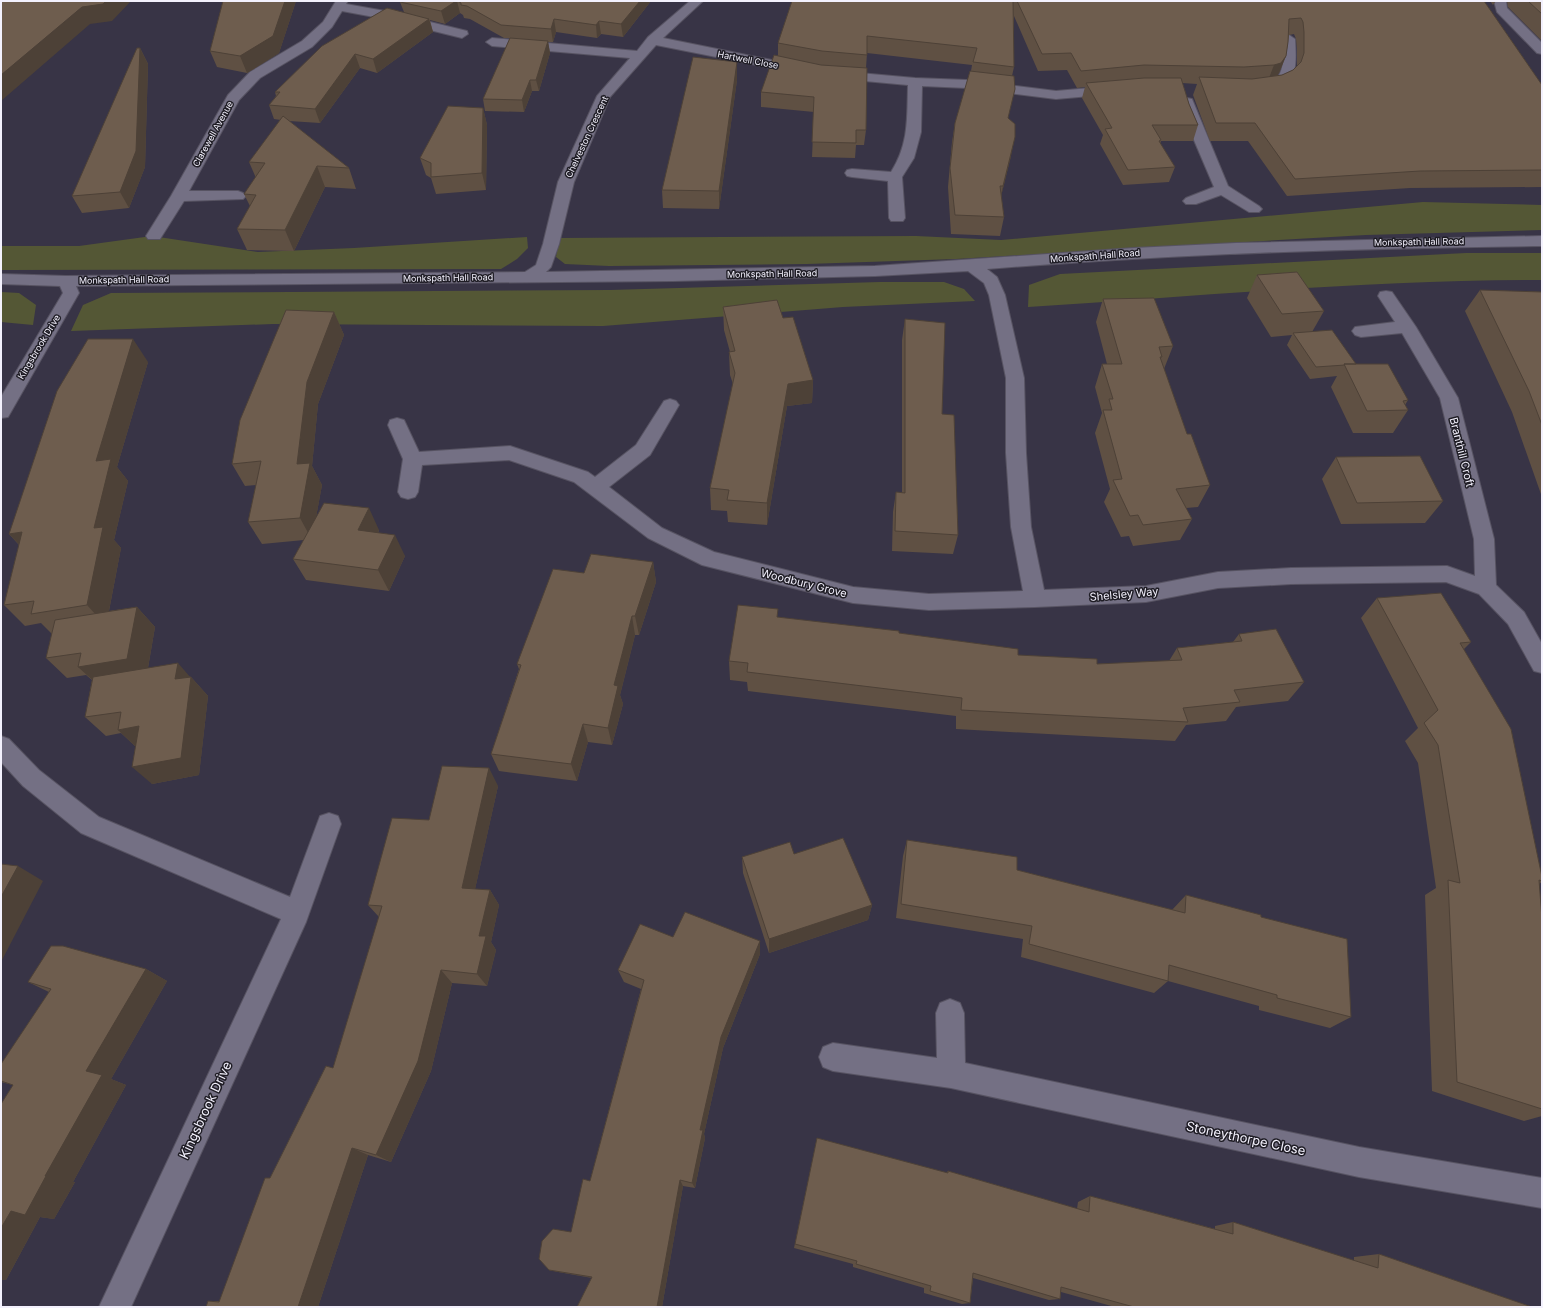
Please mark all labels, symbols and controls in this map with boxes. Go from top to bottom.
street label: Hartwell Close [717,48,779,71]
street label: Chelveston Crescent [563,94,610,179]
street label: Clarewell Avenue [190,99,235,168]
street label: Monkspath Hall Road [1374,235,1464,248]
street label: Monkspath Hall Road [1050,247,1140,264]
street label: Monkspath Hall Road [727,267,817,280]
street label: Monkspath Hall Road [403,271,493,284]
street label: Monkspath Hall Road [79,273,169,286]
street label: Kingsbrook Drive [15,312,62,381]
street label: Branthill Croft [1447,416,1477,489]
street label: Woodbury Grove [760,566,848,600]
street label: Shelsley Way [1089,584,1159,604]
street label: Kingsbrook Drive [175,1059,235,1161]
street label: Stoneythorpe Close [1185,1118,1307,1158]

